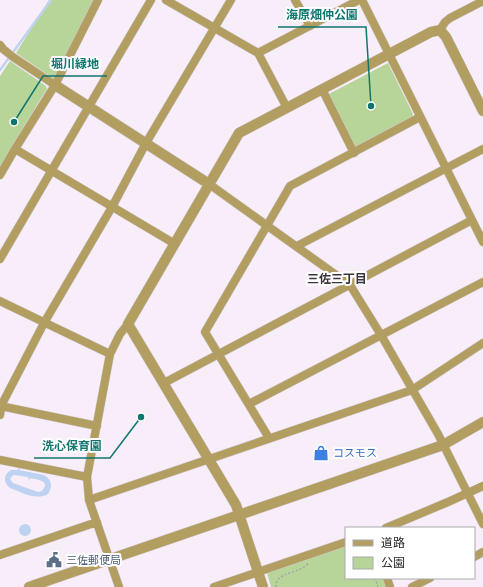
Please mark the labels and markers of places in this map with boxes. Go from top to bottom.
callout: 海原畑仲公園 [278,3,366,27]
callout: 堀川緑地 [43,52,107,76]
callout: 洗心保育園 [34,434,110,458]
shop icon: コスモス [312,444,330,462]
place label: コスモス [333,446,377,460]
public building icon: 三佐郵便局 [45,551,63,569]
place label: 三佐郵便局 [66,553,121,567]

